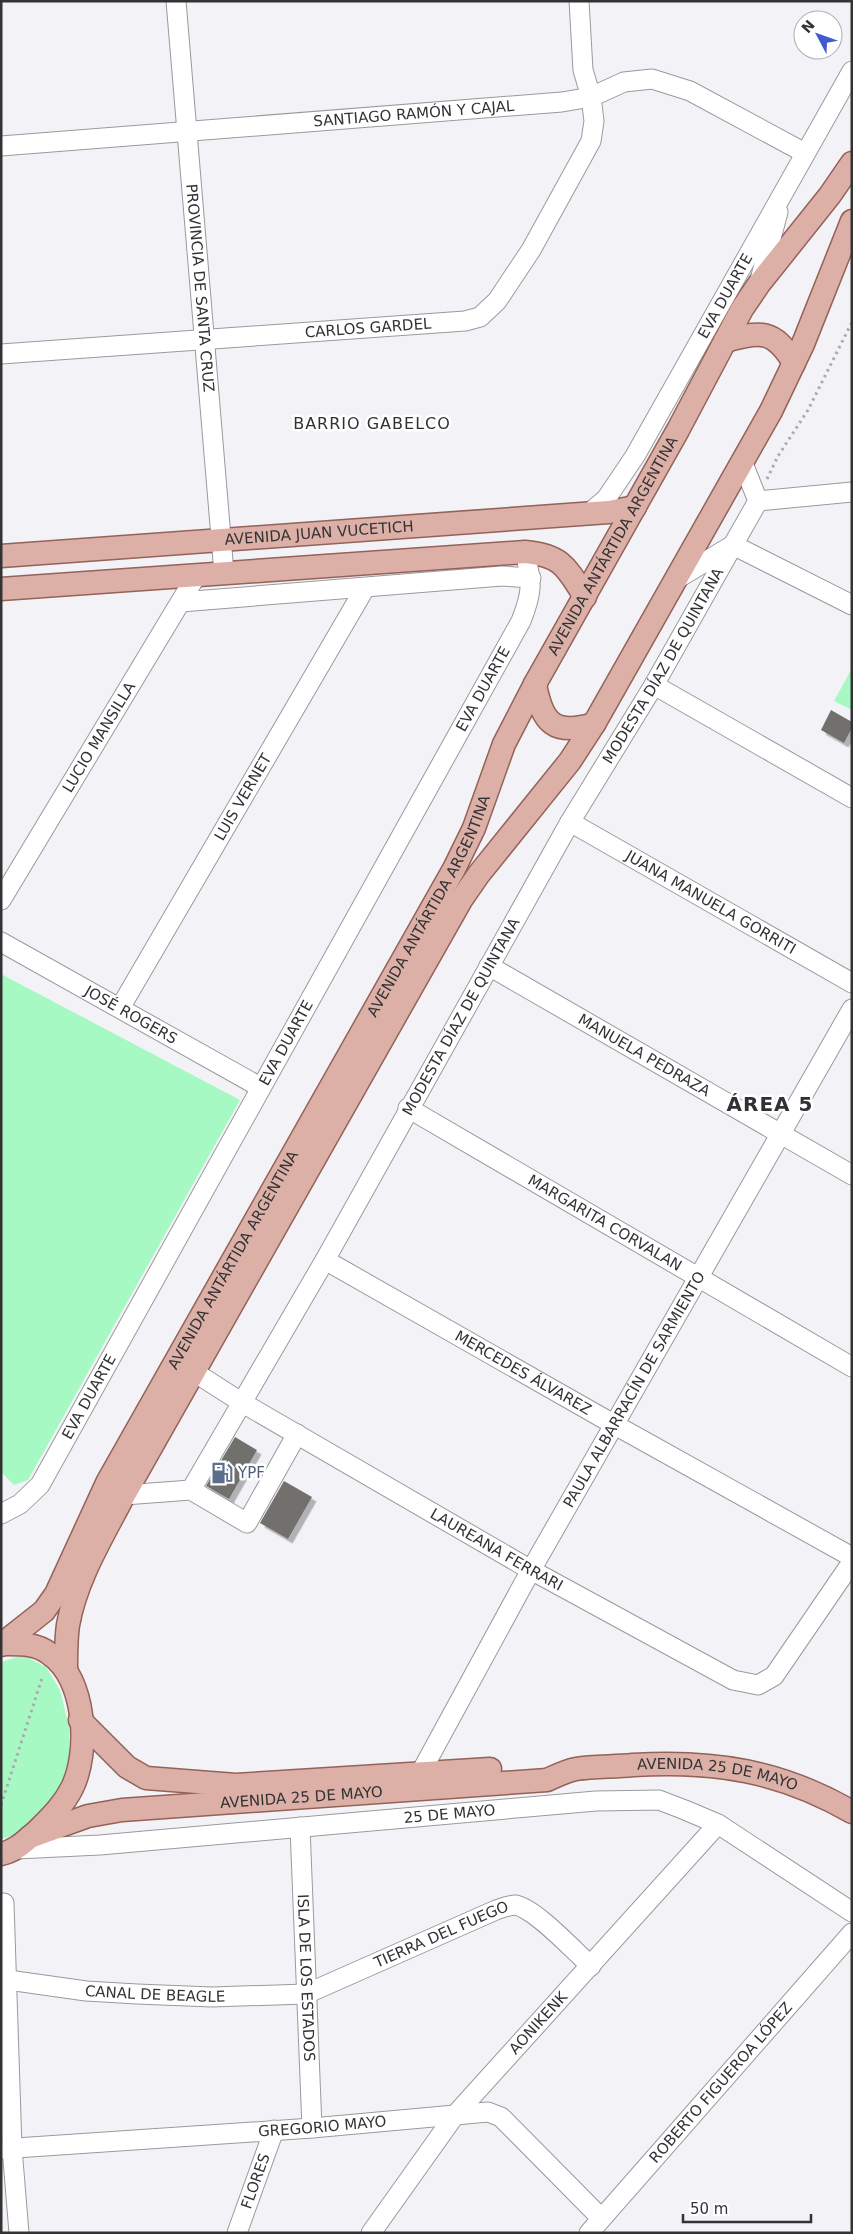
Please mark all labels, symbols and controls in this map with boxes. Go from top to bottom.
north arrow [793,10,843,60]
text: N [798,17,818,36]
street label: SANTIAGO RAMÓN Y CAJAL [313,97,516,130]
street label: PROVINCIA DE SANTA CRUZ [182,183,218,393]
street label: EVA DUARTE [694,250,756,342]
street label: CARLOS GARDEL [304,314,433,341]
district label: BARRIO GABELCO [293,414,451,433]
street label: AVENIDA ANTÁRTIDA ARGENTINA [544,433,682,658]
street label: AVENIDA JUAN VUCETICH [224,517,414,549]
street label: MODESTA DÍAZ DE QUINTANA [599,564,728,767]
street label: EVA DUARTE [452,643,514,735]
street label: LUCIO MANSILLA [59,678,140,796]
street label: LUIS VERNET [211,750,276,844]
street label: AVENIDA ANTÁRTIDA ARGENTINA [363,792,494,1020]
street label: JUANA MANUELA GORRITI [622,846,799,958]
street label: MODESTA DÍAZ DE QUINTANA [399,914,524,1119]
street label: JOSÉ ROGERS [81,981,181,1048]
street label: EVA DUARTE [255,997,317,1089]
street label: MANUELA PEDRAZA [575,1010,714,1101]
district label: ÁREA 5 [727,1092,813,1116]
street label: AVENIDA ANTÁRTIDA ARGENTINA [164,1147,302,1372]
street label: MARGARITA CORVALAN [525,1171,685,1275]
street label: PAULA ALBARRACÍN DE SARMIENTO [560,1268,709,1511]
street label: MERCEDES ÁLVAREZ [452,1327,595,1419]
street label: EVA DUARTE [58,1351,120,1443]
fuel station icon: YPF [209,1460,235,1486]
place label: YPF [237,1464,265,1482]
street label: LAUREANA FERRARI [427,1505,566,1595]
street label: AVENIDA 25 DE MAYO [637,1755,800,1794]
street label: AVENIDA 25 DE MAYO [219,1783,383,1812]
street label: 25 DE MAYO [403,1801,496,1827]
street label: ISLA DE LOS ESTADOS [294,1894,318,2062]
street label: TIERRA DEL FUEGO [370,1897,511,1972]
street label: CANAL DE BEAGLE [84,1982,226,2006]
street label: AONIKENK [505,1987,572,2058]
street label: ROBERTO FIGUEROA LÓPEZ [646,1999,796,2167]
street label: GREGORIO MAYO [257,2112,387,2141]
street label: FLORES [237,2151,274,2211]
scale bar [683,2192,810,2224]
text: 50 m [690,2200,728,2218]

